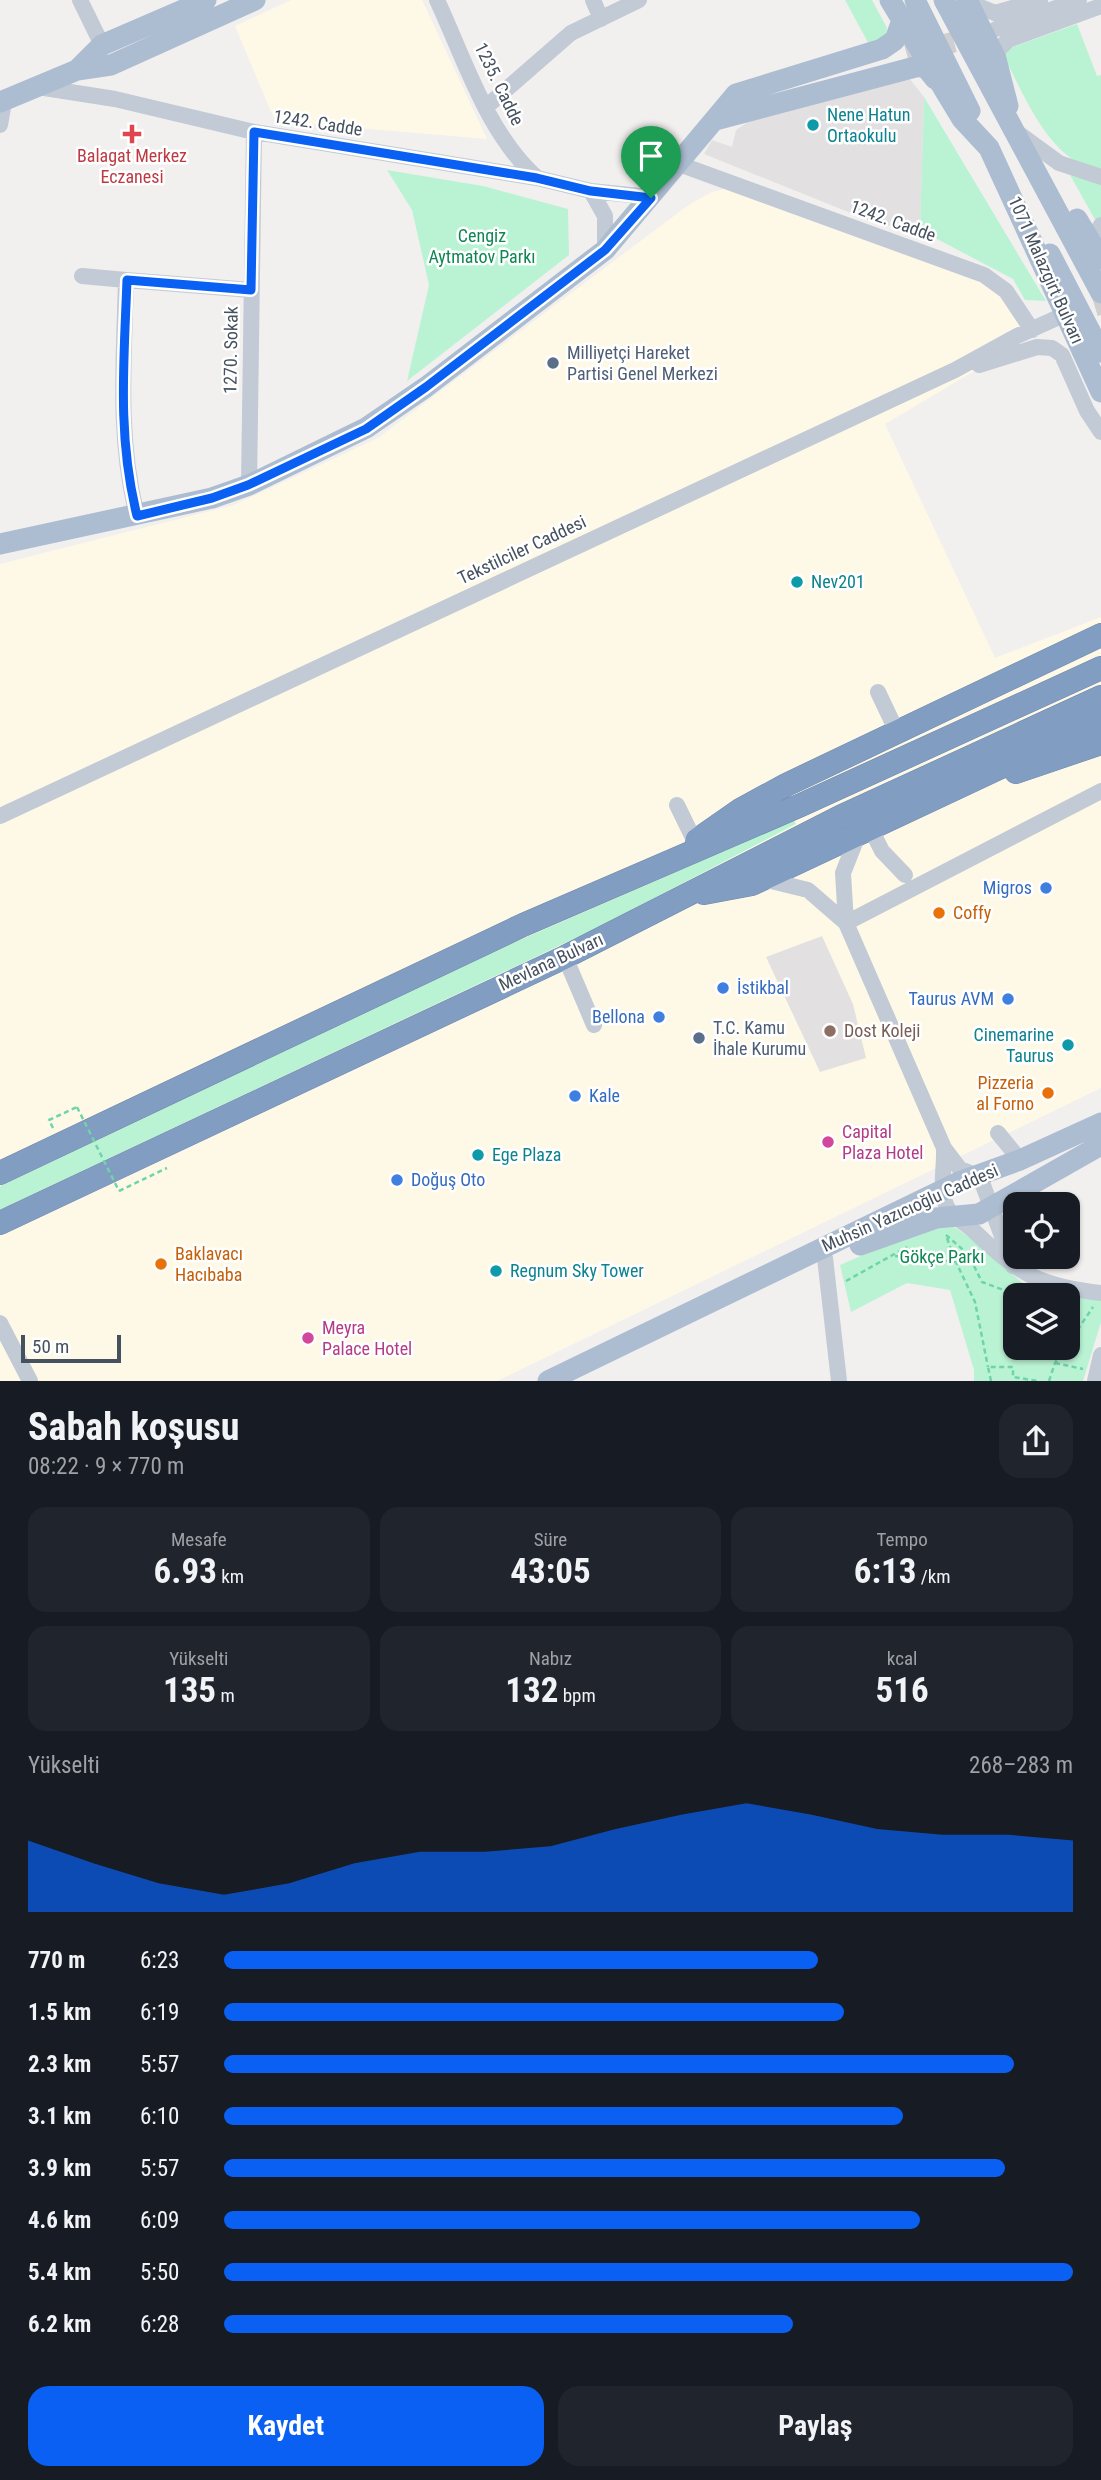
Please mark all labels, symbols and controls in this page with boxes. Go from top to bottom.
street label: 1235. Cadde [470,39,529,129]
place label: Nene Hatun Ortaokulu [827,104,910,146]
street label: 1242. Cadde [272,105,364,140]
marker: Nene Hatun Ortaokulu [805,117,821,133]
marker: Balagat Merkez Eczanesi [124,126,140,142]
pin [621,126,681,198]
icon: arrive [632,137,670,175]
place label: Balagat Merkez Eczanesi [77,145,187,187]
street label: 1071 Malazgirt Bulvarı [1004,193,1088,347]
street label: 1242. Cadde [848,195,939,246]
park label: Cengiz Aytmatov Parkı [428,225,536,267]
street label: 1270. Sokak [219,306,242,394]
place label: Milliyetçi Hareket Partisi Genel Merkezi [567,342,718,384]
marker: Milliyetçi Hareket Partisi Genel Merkezi [545,355,561,371]
street label: Tekstilciler Caddesi [454,511,589,588]
place label: Nev201 [811,571,865,592]
marker: Nev201 [789,574,805,590]
place label: Migros [983,877,1032,898]
marker: Migros [1038,880,1054,896]
place label: Coffy [953,902,992,923]
marker: Coffy [931,905,947,921]
street label: Mevlana Bulvarı [495,928,606,995]
place label: İstikbal [737,977,789,998]
marker: İstikbal [715,980,731,996]
place label: Taurus AVM [908,988,994,1009]
marker: Taurus AVM [1000,991,1016,1007]
place label: Bellona [592,1006,645,1027]
marker: Bellona [651,1009,667,1025]
place label: T.C. Kamu İhale Kurumu [713,1017,806,1059]
place label: Dost Koleji [844,1020,920,1041]
marker: Dost Koleji [822,1023,838,1039]
place label: Cinemarine Taurus [974,1024,1054,1066]
marker: T.C. Kamu İhale Kurumu [691,1030,707,1046]
marker: Cinemarine Taurus [1060,1037,1076,1053]
place label: Pizzeria al Forno [976,1072,1034,1114]
place label: Kale [589,1085,620,1106]
marker: Pizzeria al Forno [1040,1085,1056,1101]
marker: Kale [567,1088,583,1104]
place label: Capital Plaza Hotel [842,1121,923,1163]
marker: Capital Plaza Hotel [820,1134,836,1150]
place label: Ege Plaza [492,1144,561,1165]
marker: Ege Plaza [470,1147,486,1163]
street label: Muhsin Yazıcıoğlu Caddesi [818,1159,1001,1256]
place label: Doğuş Oto [411,1169,485,1190]
marker: Doğuş Oto [389,1172,405,1188]
map controls [1003,1192,1080,1360]
button: locate [1003,1192,1080,1269]
place label: Baklavacı Hacıbaba [175,1243,243,1285]
park label: Gökçe Parkı [900,1246,984,1267]
marker: Baklavacı Hacıbaba [153,1256,169,1272]
place label: Regnum Sky Tower [510,1260,644,1281]
marker: Regnum Sky Tower [488,1263,504,1279]
button: layers [1003,1283,1080,1360]
place label: Meyra Palace Hotel [322,1317,412,1359]
marker: Meyra Palace Hotel [300,1330,316,1346]
scale bar [21,1332,121,1364]
text: 50 m [32,1335,69,1358]
button: share [999,1404,1073,1478]
text: Sabah koşusu [28,1405,240,1449]
text: 08:22 · 9 × 770 m [28,1453,184,1480]
text: Mesafe [171,1528,227,1551]
text: Süre [534,1528,567,1551]
text: Tempo [877,1528,928,1551]
text: 6.93 [154,1551,217,1592]
text: 43:05 [510,1551,591,1592]
text: 6:13 [854,1551,916,1592]
text: km [217,1565,244,1588]
text: /km [916,1565,951,1588]
text: Yükselti [169,1647,228,1670]
text: Nabız [529,1647,572,1670]
text: kcal [887,1647,917,1670]
text: 135 [163,1670,216,1711]
text: 132 [505,1670,558,1711]
text: 516 [876,1670,929,1711]
text: m [216,1684,235,1707]
text: bpm [558,1684,596,1707]
text: Yükselti [28,1752,100,1779]
text: 268–283 m [969,1752,1073,1779]
text: 770 m [28,1947,85,1974]
text: 6:23 [140,1947,179,1974]
text: 1.5 km [28,1999,91,2026]
text: 6:19 [140,1999,179,2026]
text: 2.3 km [28,2051,91,2078]
text: 5:57 [140,2051,179,2078]
text: 3.1 km [28,2103,91,2130]
text: 6:10 [140,2103,179,2130]
text: 3.9 km [28,2155,91,2182]
text: 5:57 [140,2155,179,2182]
text: 4.6 km [28,2207,91,2234]
text: 6:09 [140,2207,179,2234]
text: 5.4 km [28,2259,91,2286]
text: 5:50 [140,2259,179,2286]
text: 6.2 km [28,2311,91,2338]
text: 6:28 [140,2311,179,2338]
button: Kaydet [28,2386,544,2466]
button: Paylaş [558,2386,1073,2466]

